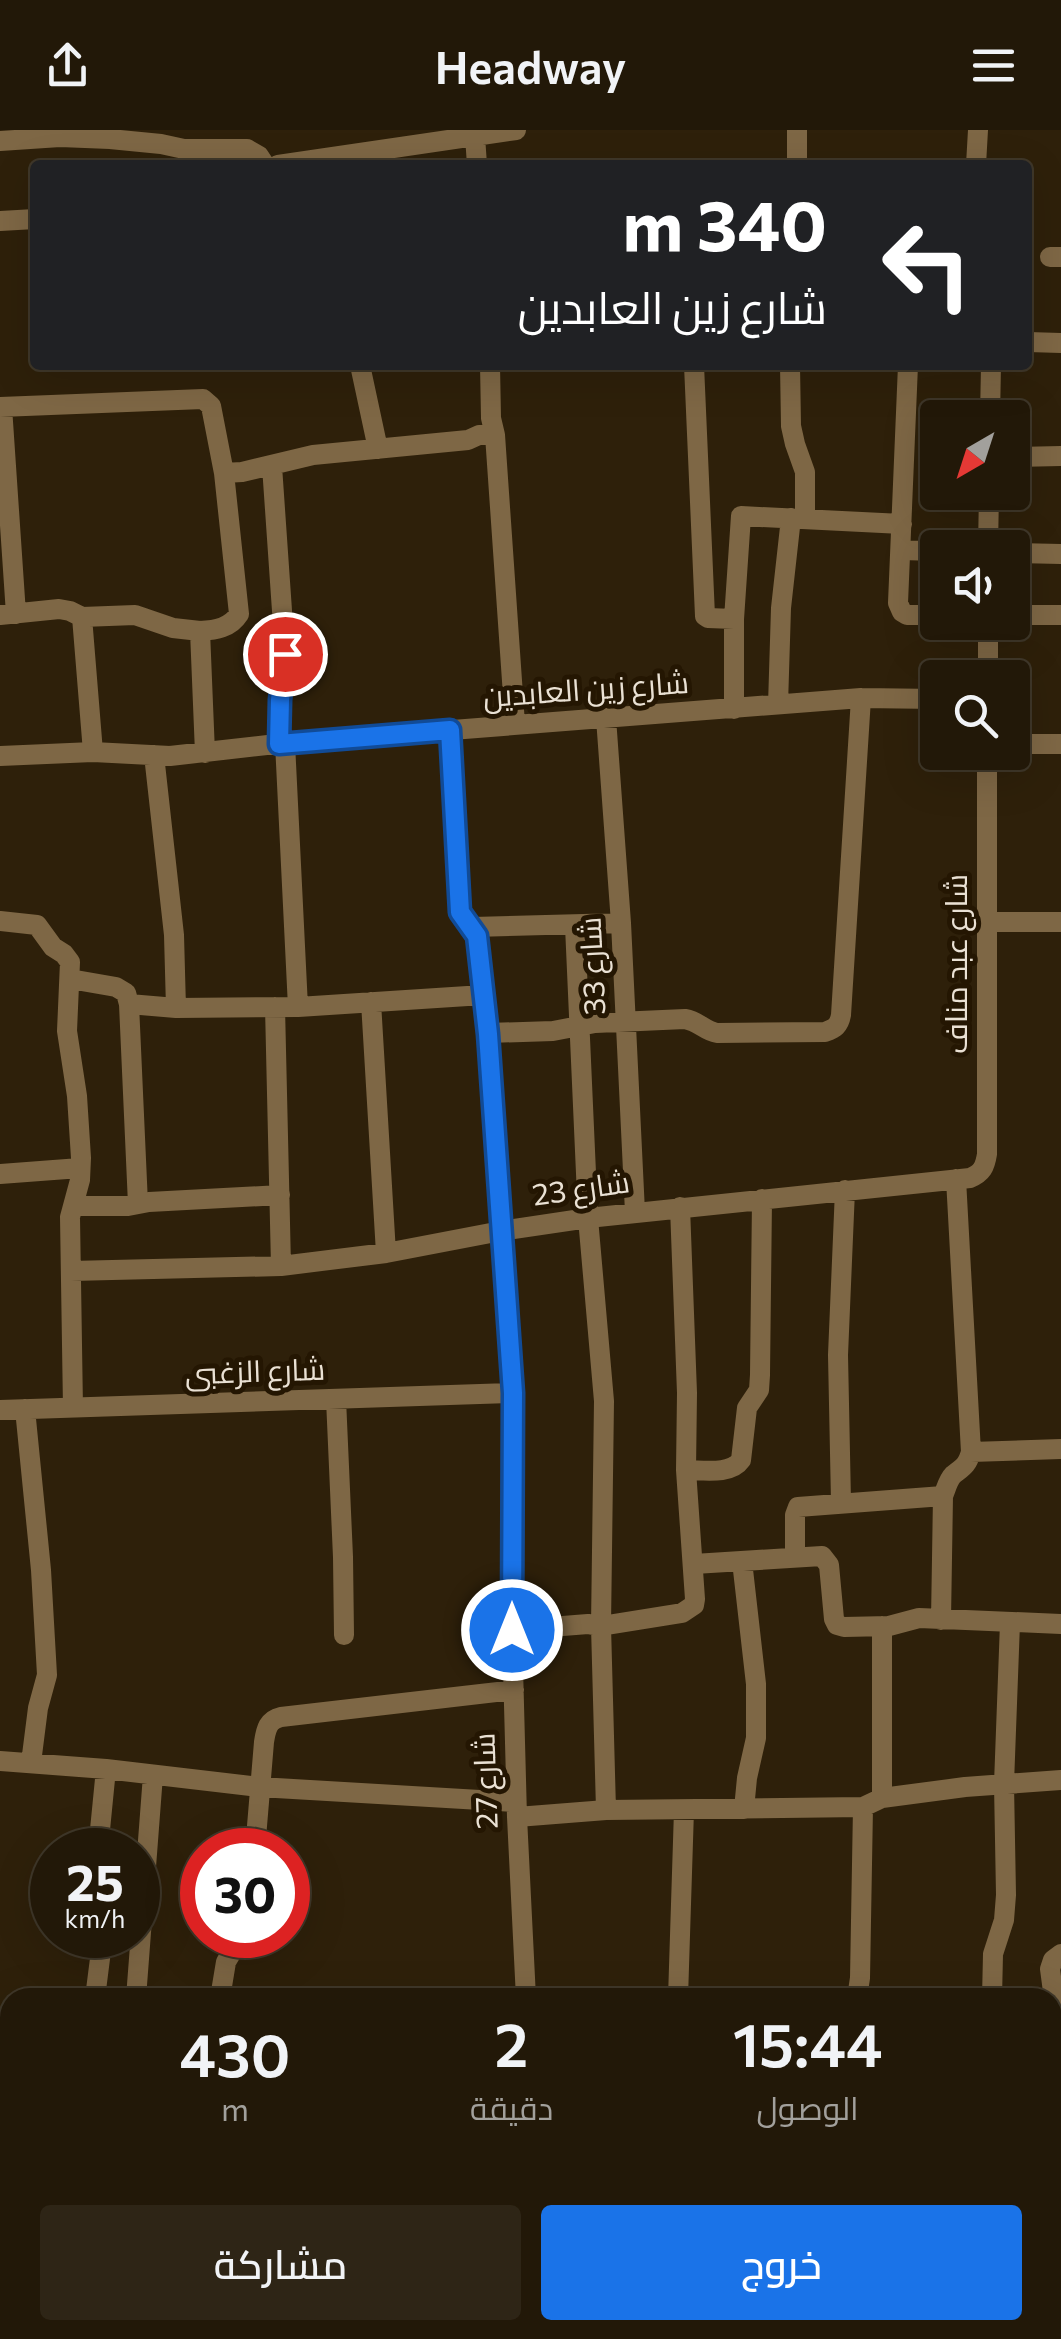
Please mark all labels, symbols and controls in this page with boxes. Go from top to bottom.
icon: share [40,38,95,93]
text: Headway [435,38,626,93]
icon: menu [966,38,1021,93]
text: 340 m [622,180,827,265]
icon: left [862,200,992,330]
text: شارع زين العابدين [518,278,827,333]
north arrow [920,400,1030,510]
map controls [920,400,1030,770]
button: sound [920,530,1030,640]
pin [243,612,328,697]
icon: arrive [258,627,313,682]
button: search [920,660,1030,770]
street label: شارع زين العابدين [482,662,690,717]
street label: شارع عبد مناف [936,874,977,1054]
street label: شارع 33 [569,916,616,1016]
street label: شارع 23 [530,1161,632,1216]
street label: شارع الزغبى [184,1349,326,1394]
position arrow [460,1578,564,1682]
street label: شارع 27 [463,1732,508,1830]
speed limit sign: 30 [180,1828,310,1958]
text: 25 [66,1850,124,1911]
text: km/h [65,1903,125,1933]
text: 2 [495,2006,528,2079]
text: 15:44 [733,2006,883,2079]
text: 430 [180,2016,290,2089]
text: دقيقة [470,2087,553,2127]
text: الوصول [757,2087,859,2127]
text: m [221,2088,249,2128]
button: مشاركة [40,2205,521,2320]
button: خروج [541,2205,1022,2320]

